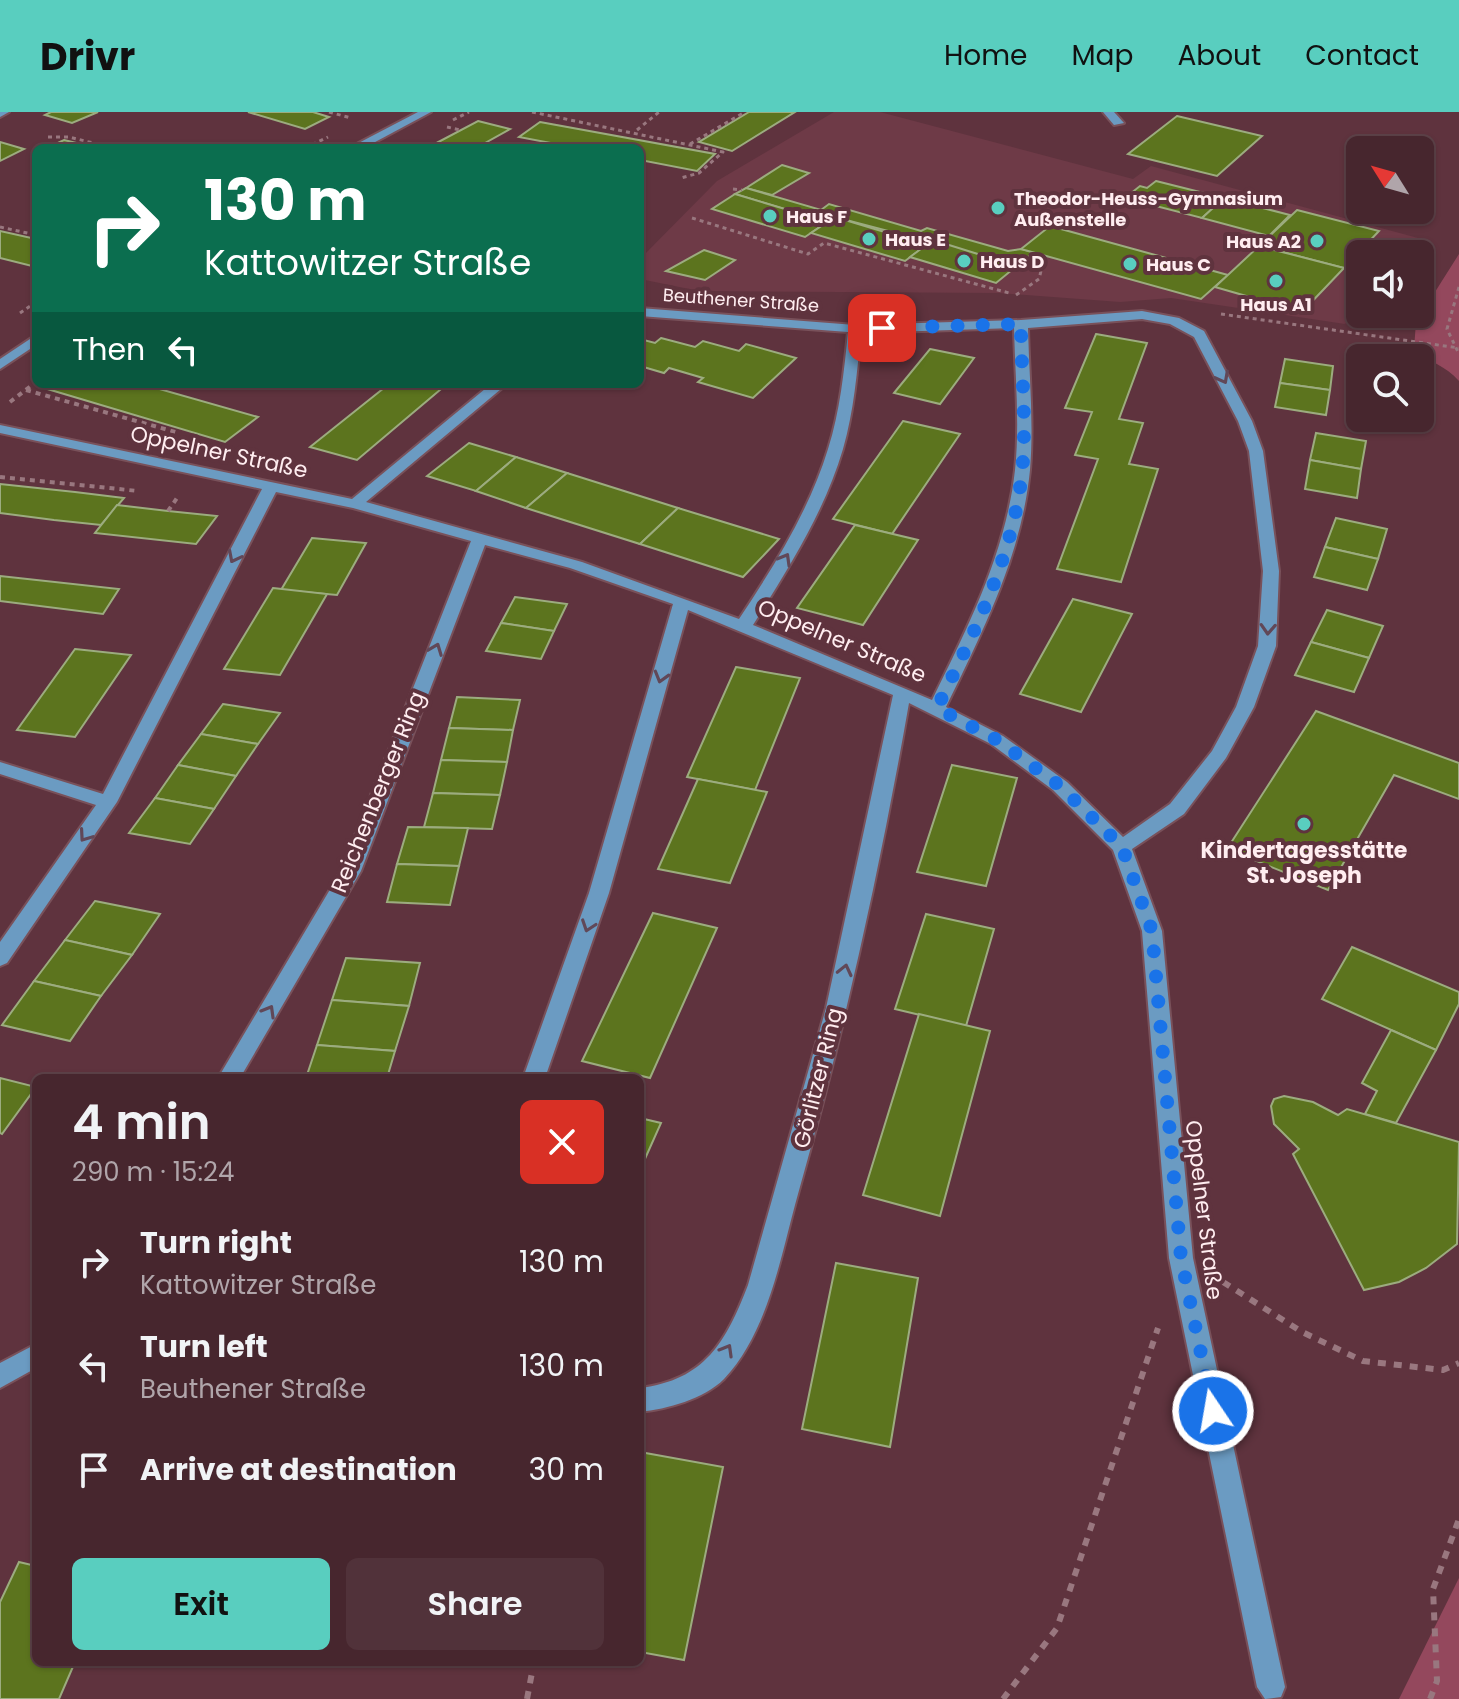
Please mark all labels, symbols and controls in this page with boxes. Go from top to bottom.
text: Drivr [40,30,135,83]
text: Home [944,36,1027,75]
text: Map [1071,36,1133,75]
text: About [1177,36,1261,75]
text: Contact [1305,36,1419,75]
north arrow [1346,136,1434,224]
map controls [1346,136,1434,432]
text: 130 m [204,161,367,240]
icon: right [72,176,176,280]
place label: Theodor-Heuss-Gymnasium Außenstelle [1014,186,1283,232]
marker: Theodor-Heuss-Gymnasium Außenstelle [989,199,1007,217]
place label: Haus F [786,204,847,229]
marker: Haus F [761,207,779,225]
place label: Haus E [885,227,946,252]
place label: Haus A2 [1226,229,1301,254]
marker: Haus E [860,230,878,248]
marker: Haus A2 [1308,232,1326,250]
text: Kattowitzer Straße [204,237,531,288]
button: sound [1346,240,1434,328]
place label: Haus D [980,249,1044,274]
marker: Haus D [955,252,973,270]
place label: Haus C [1146,252,1211,277]
marker: Haus C [1121,255,1139,273]
marker: Haus A1 [1267,272,1285,290]
street label: Beuthener Straße [662,282,820,318]
place label: Haus A1 [1240,292,1312,317]
pin [848,294,916,362]
icon: arrive [860,306,904,350]
text: Then [72,328,145,371]
icon: left [161,328,205,372]
button: search [1346,344,1434,432]
one-way arrow [1213,369,1228,384]
street label: Oppelner Straße [127,418,311,486]
one-way arrow [229,549,244,564]
one-way arrow [775,553,791,568]
street label: Oppelner Straße [753,591,931,691]
one-way arrow [1260,623,1277,636]
one-way arrow [427,643,443,657]
one-way arrow [654,669,670,683]
street label: Reichenberger Ring [323,687,433,897]
marker: Kindertagesstätte St. Joseph [1295,815,1313,833]
one-way arrow [80,827,95,841]
place label: Kindertagesstätte St. Joseph [1201,835,1407,891]
one-way arrow [581,918,597,932]
one-way arrow [836,963,853,977]
one-way arrow [259,1005,275,1020]
street label: Görlitzer Ring [786,1005,850,1151]
text: 4 min [72,1089,211,1156]
button: close [520,1100,604,1184]
street label: Oppelner Straße [1178,1119,1230,1301]
text: 290 m · 15:24 [72,1154,234,1190]
text: Turn right [140,1221,292,1264]
icon: right [72,1240,116,1284]
text: 130 m [519,1240,604,1283]
text: Kattowitzer Straße [140,1267,376,1303]
text: Turn left [140,1325,268,1368]
icon: left [72,1344,116,1388]
text: 130 m [519,1344,604,1387]
one-way arrow [717,1344,733,1359]
position arrow [1171,1369,1255,1453]
text: Beuthener Straße [140,1371,366,1407]
icon: arrive [72,1448,116,1492]
text: Arrive at destination [140,1448,457,1491]
text: 30 m [529,1448,604,1491]
button: Exit [72,1558,330,1650]
button: Share [346,1558,604,1650]

